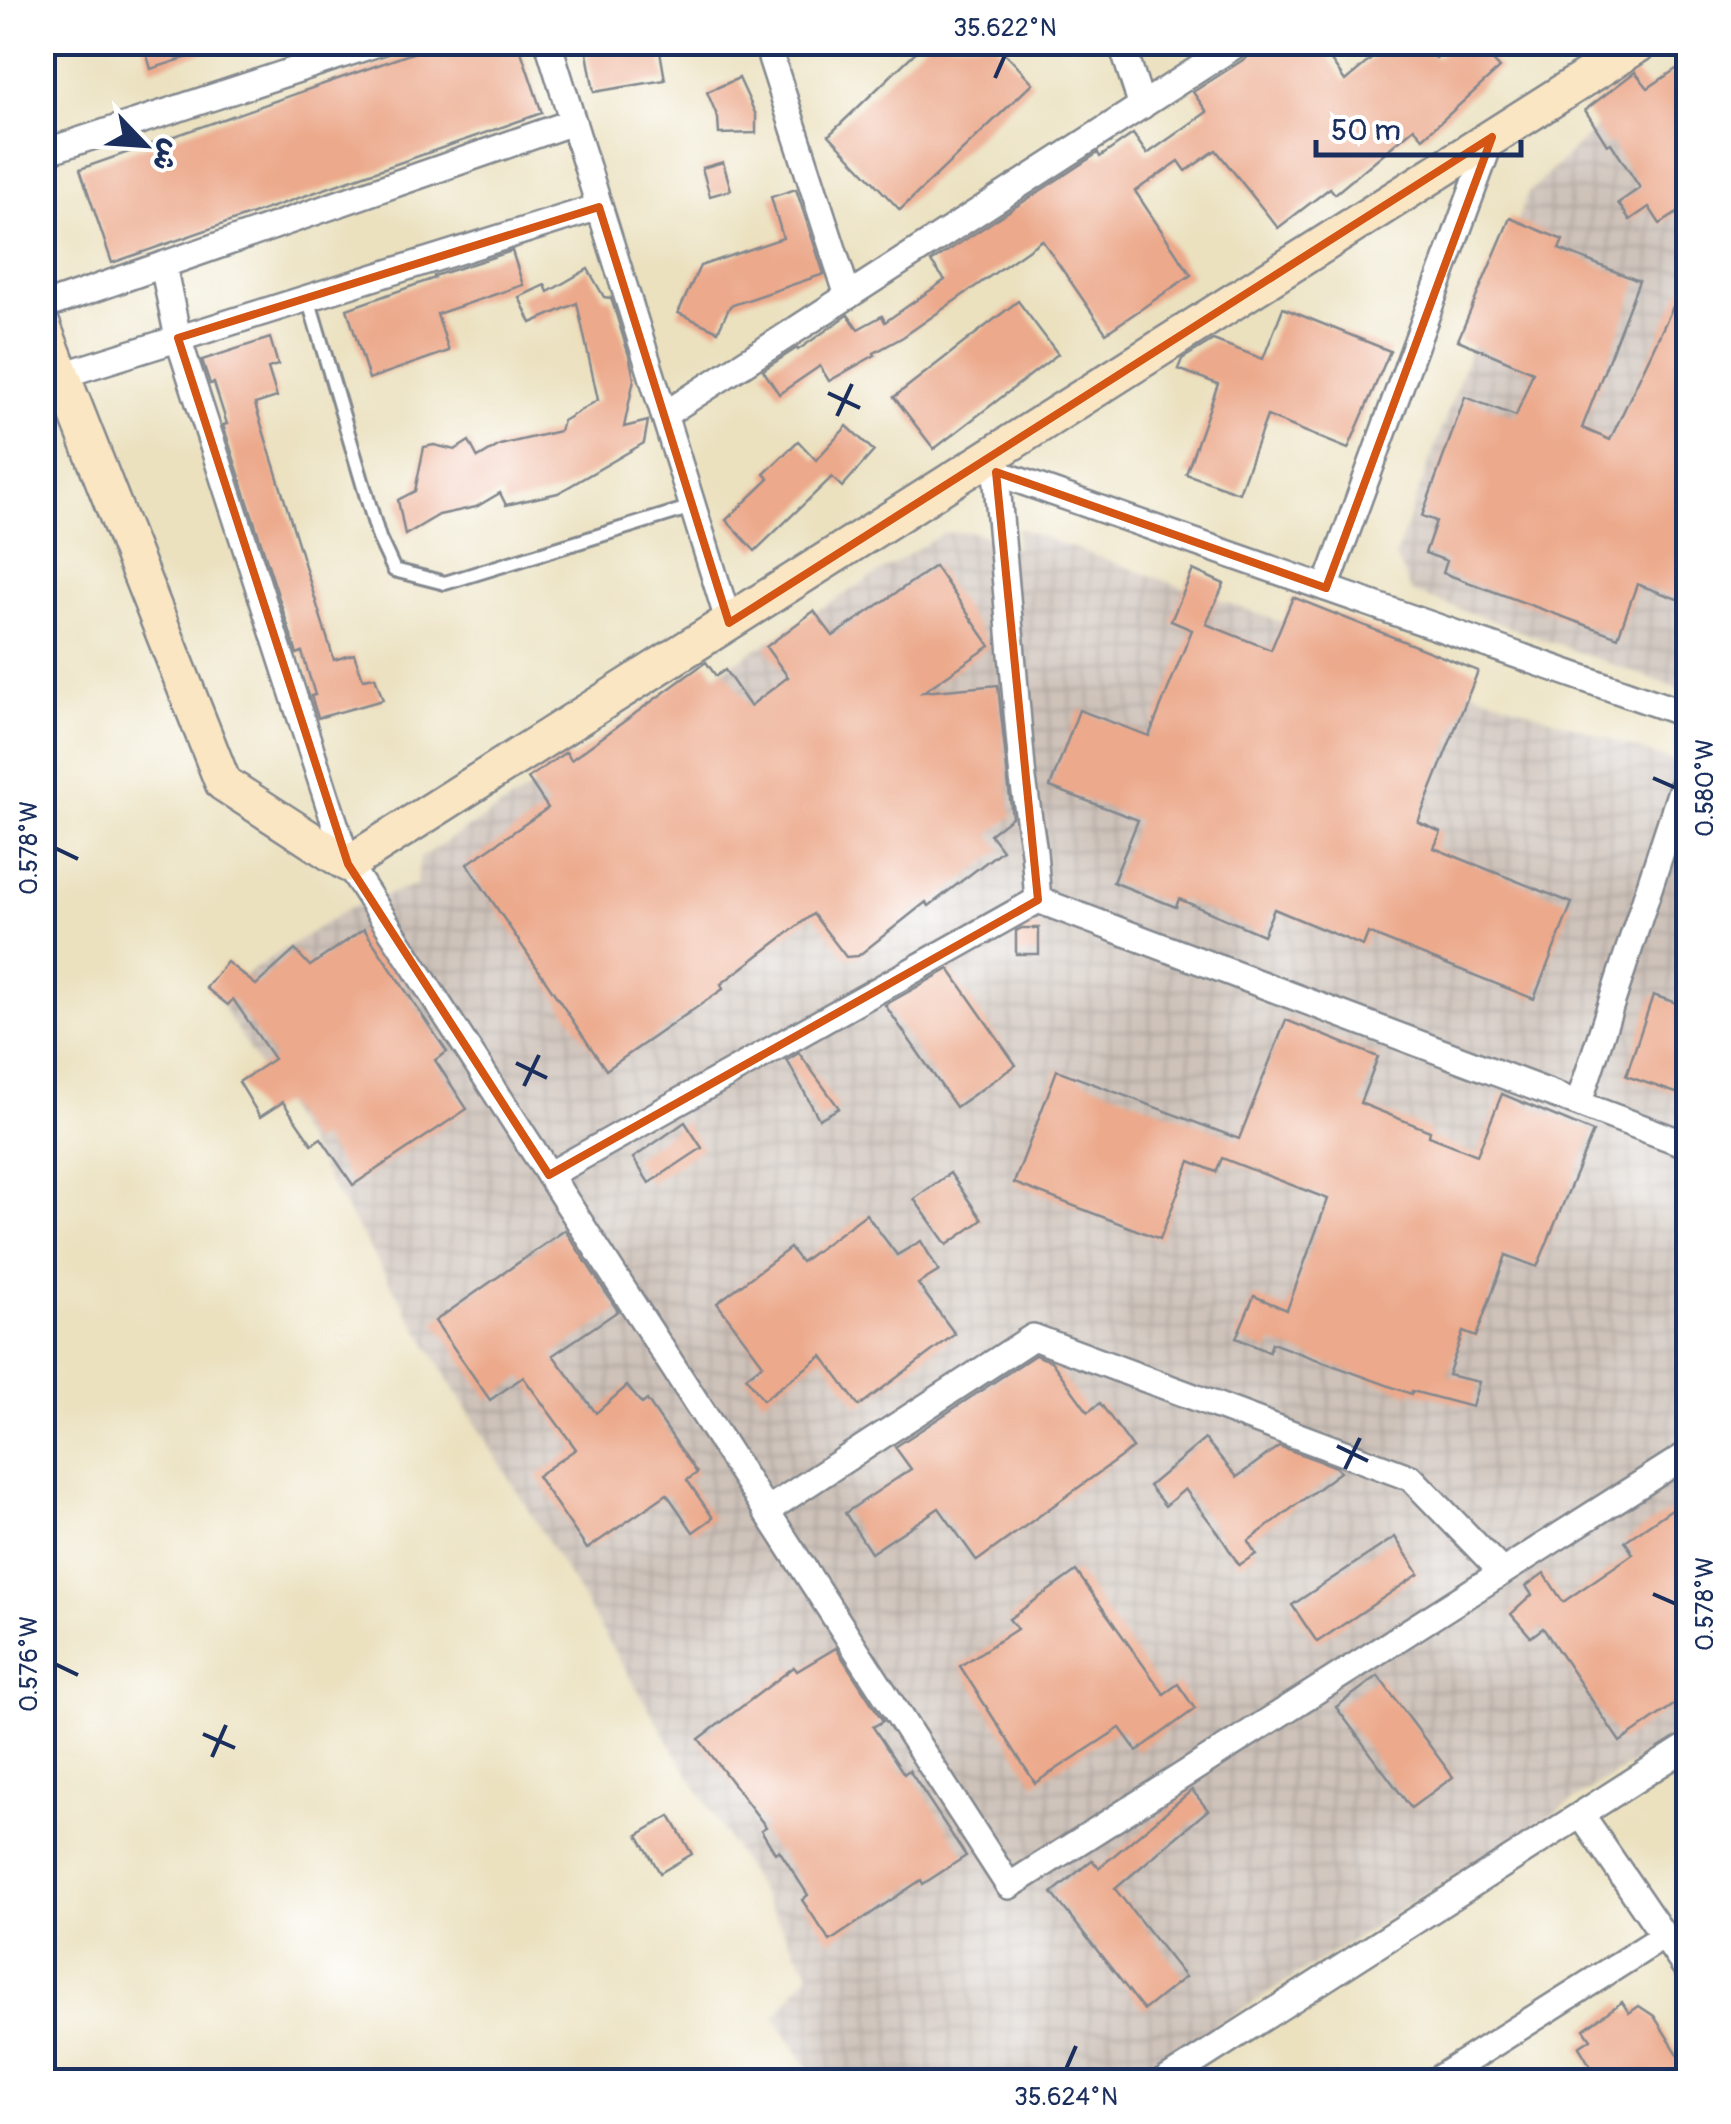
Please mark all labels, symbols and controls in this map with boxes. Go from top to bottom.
text: 35.622°N [953,13,1057,44]
north arrow [95,95,195,195]
scale bar [1316,95,1521,157]
text: 50 m [1331,112,1401,149]
text: ش [144,134,189,176]
text: 0.580°W [1690,739,1721,837]
text: 0.578°W [14,801,45,895]
text: 0.578°W [1690,1557,1721,1651]
text: 0.576°W [14,1616,45,1712]
text: 35.624°N [1014,2082,1118,2113]

